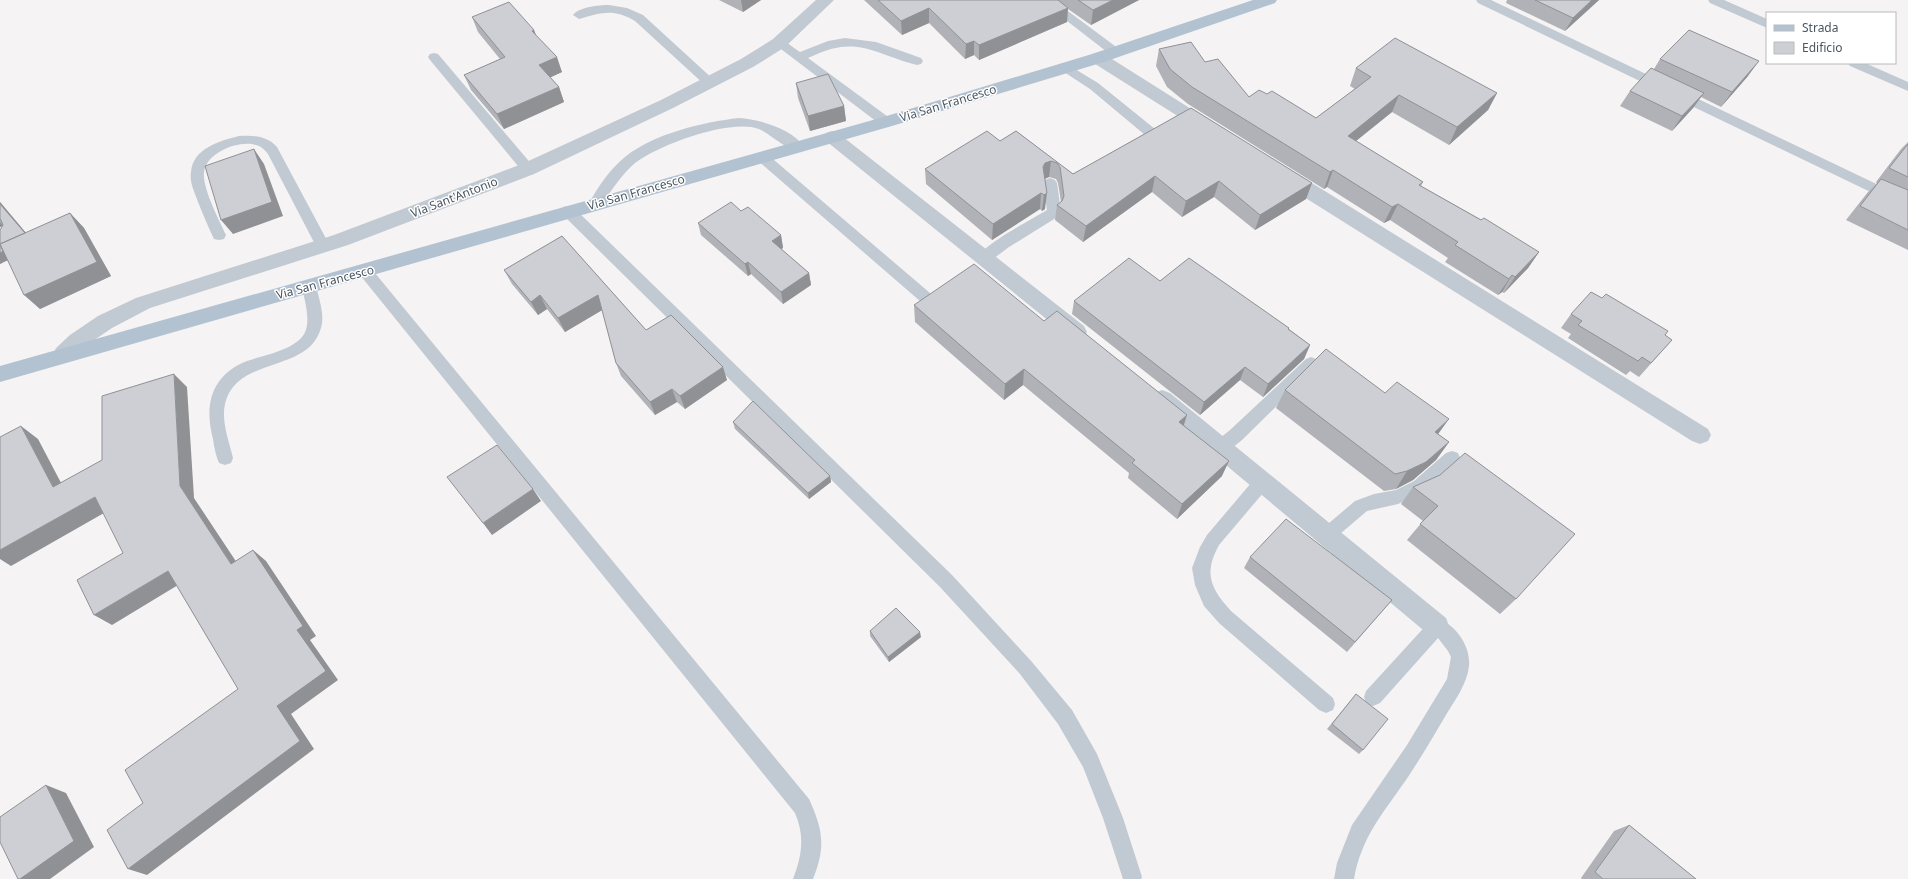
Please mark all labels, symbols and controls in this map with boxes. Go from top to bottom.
legend [1766,12,1896,64]
text: Strada [1802,19,1838,36]
text: Edificio [1802,39,1843,56]
street label: Via San Francesco [898,80,998,126]
street label: Via San Francesco [585,170,687,214]
street label: Via Sant'Antonio [408,173,500,221]
street label: Via San Francesco [274,261,376,303]

